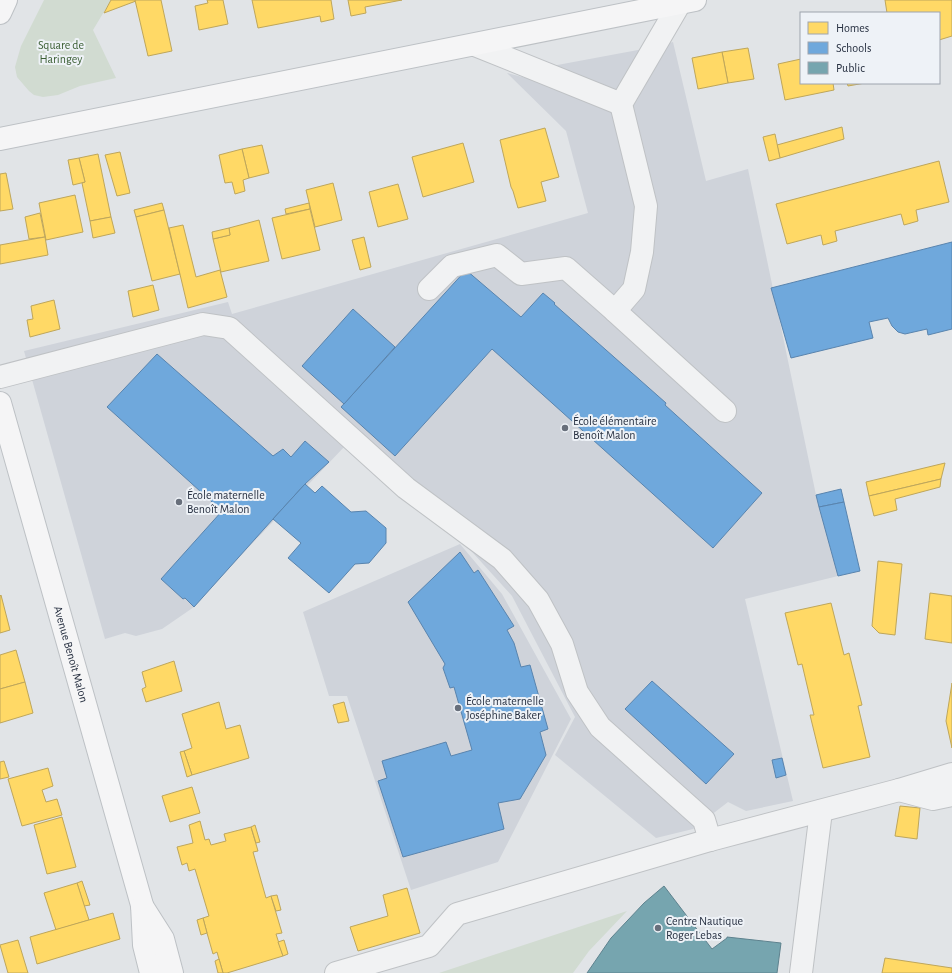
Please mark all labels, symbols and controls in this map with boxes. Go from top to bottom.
legend [800,12,940,84]
text: Homes [836,22,869,34]
park label: Square de Haringey [38,39,84,66]
text: Schools [836,42,871,54]
text: Public [836,62,865,74]
place label: École élémentaire Benoît Malon [573,414,657,441]
marker: École élémentaire Benoît Malon [560,423,570,433]
place label: École maternelle Benoît Malon [187,488,265,515]
marker: École maternelle Benoît Malon [174,497,184,507]
street label: Avenue Benoît Malon [52,605,90,704]
place label: École maternelle Joséphine Baker [466,694,544,721]
marker: École maternelle Joséphine Baker [453,703,463,713]
place label: Centre Nautique Roger Lebas [666,915,743,941]
marker: Centre Nautique Roger Lebas [653,923,663,933]

